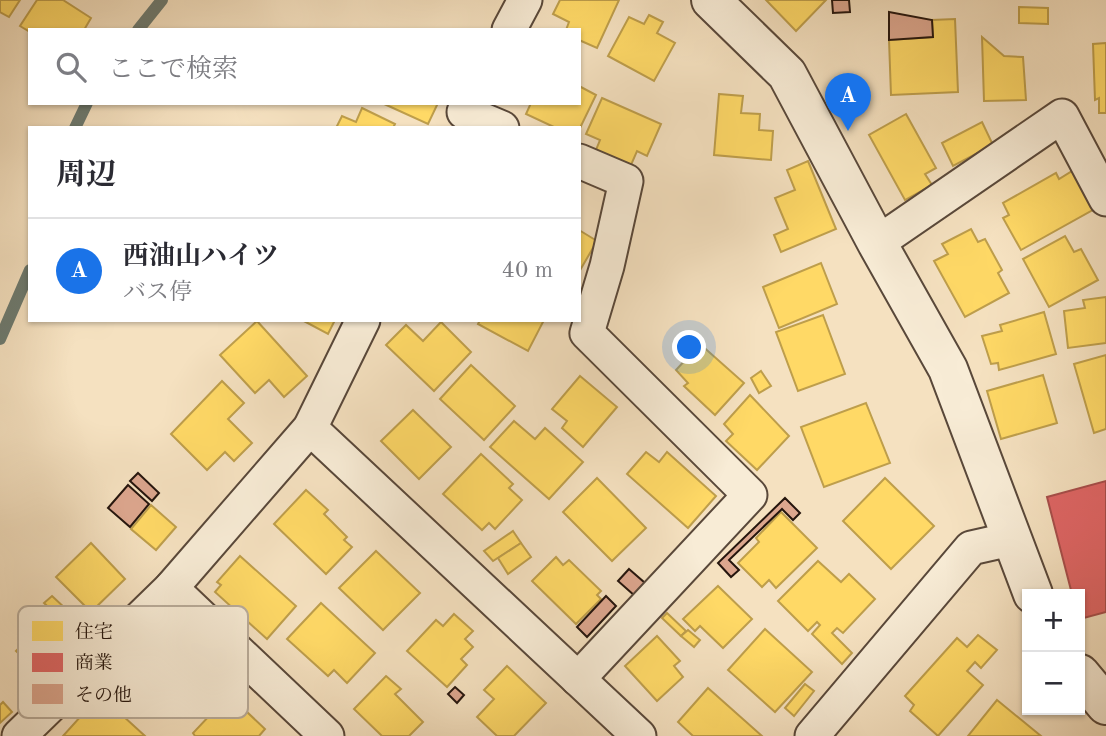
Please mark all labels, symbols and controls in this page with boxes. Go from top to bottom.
search box [28,28,581,105]
icon: search [52,48,90,86]
text: ここで検索 [108,57,238,83]
pin: A [825,73,871,131]
text: 周辺 [56,161,116,191]
text: 西油山ハイツ [123,244,279,270]
text: A [70,259,88,282]
text: 40 m [502,259,553,282]
text: バス停 [123,281,192,304]
your location [672,330,706,364]
map controls [1022,589,1085,715]
button: + [1022,589,1085,652]
legend [18,606,248,718]
text: 住宅 [75,622,113,643]
button: − [1022,652,1085,715]
text: 商業 [75,653,113,674]
text: その他 [75,685,132,706]

